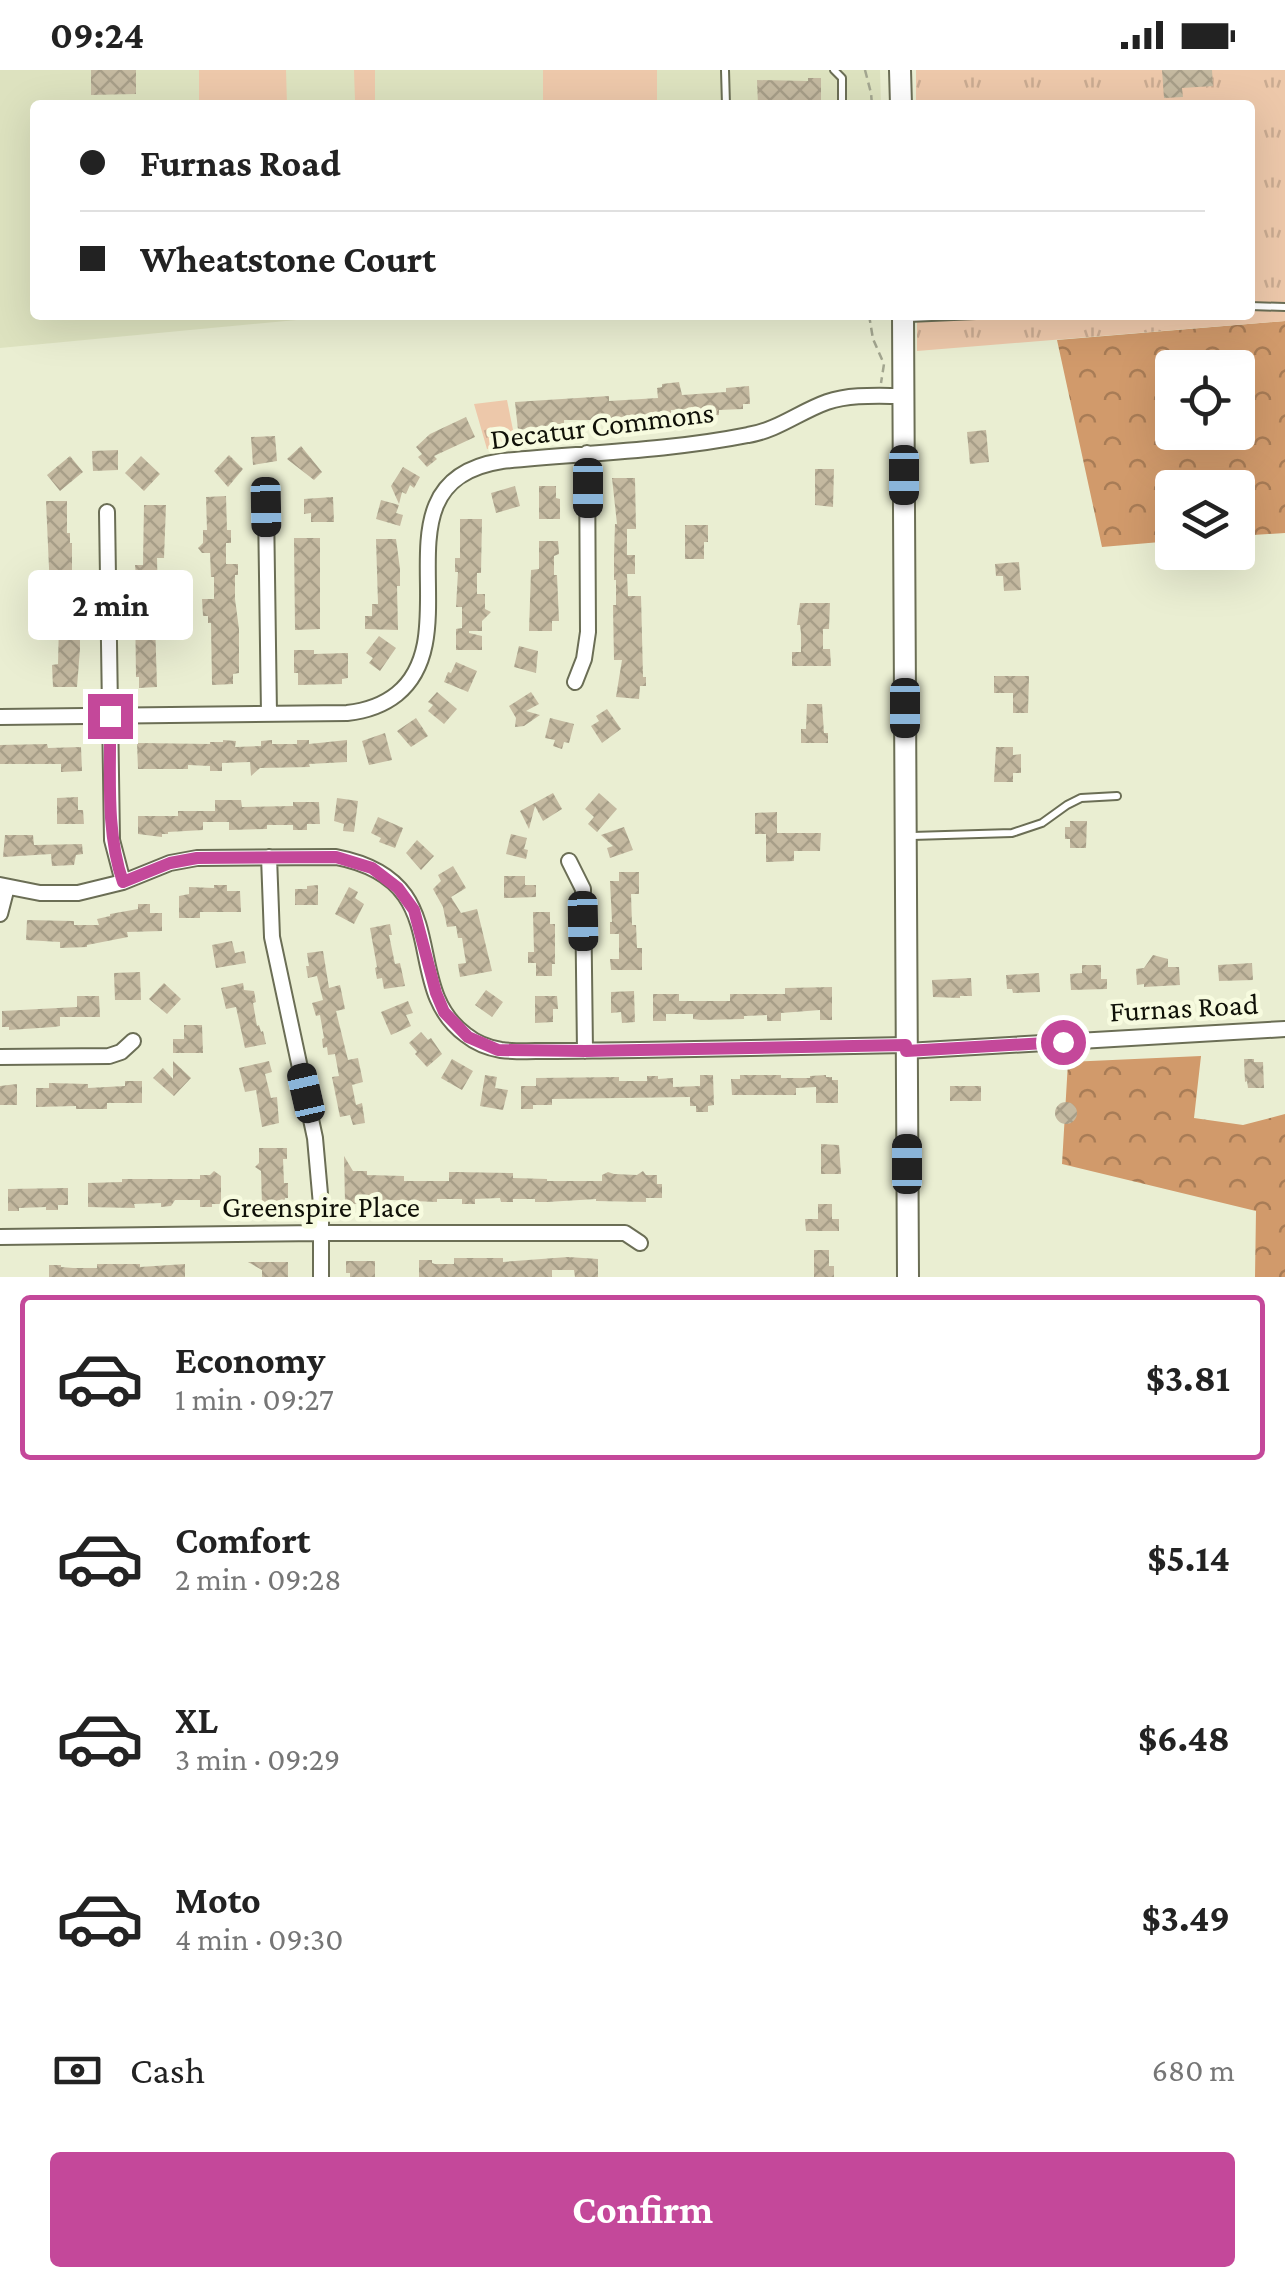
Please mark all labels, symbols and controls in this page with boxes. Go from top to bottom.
text: 09:24 [50,14,144,56]
text: Furnas Road [140,142,341,184]
text: Wheatstone Court [140,238,436,280]
map controls [1155,350,1255,570]
button: locate [1155,350,1255,450]
street label: Decatur Commons [488,395,716,455]
car [889,445,919,505]
car [573,458,603,518]
button: layers [1155,470,1255,570]
car [250,477,282,537]
callout: 2 min [28,571,192,641]
text: 2 min [72,587,149,623]
car [890,678,920,738]
route end [88,694,133,739]
car [567,891,599,951]
street label: Furnas Road [1109,987,1260,1027]
route start [1041,1020,1086,1065]
car [285,1060,327,1126]
car [892,1134,922,1194]
street label: Greenspire Place [222,1190,420,1224]
icon: car [55,1333,145,1423]
text: Economy [175,1339,325,1381]
text: $3.81 [1146,1357,1230,1399]
text: 1 min · 09:27 [175,1381,334,1417]
icon: car [55,1513,145,1603]
text: Comfort [175,1519,311,1561]
text: $5.14 [1147,1537,1230,1579]
text: 2 min · 09:28 [175,1561,341,1597]
icon: car [55,1693,145,1783]
text: XL [175,1699,218,1741]
text: $6.48 [1138,1717,1230,1759]
text: 3 min · 09:29 [175,1741,340,1777]
icon: car [55,1873,145,1963]
text: Moto [175,1879,261,1921]
text: $3.49 [1142,1897,1230,1939]
text: 4 min · 09:30 [175,1921,343,1957]
icon: cash [50,2043,105,2098]
text: Cash [130,2049,205,2091]
text: 680 m [1152,2052,1235,2088]
button: Confirm [50,2152,1235,2267]

